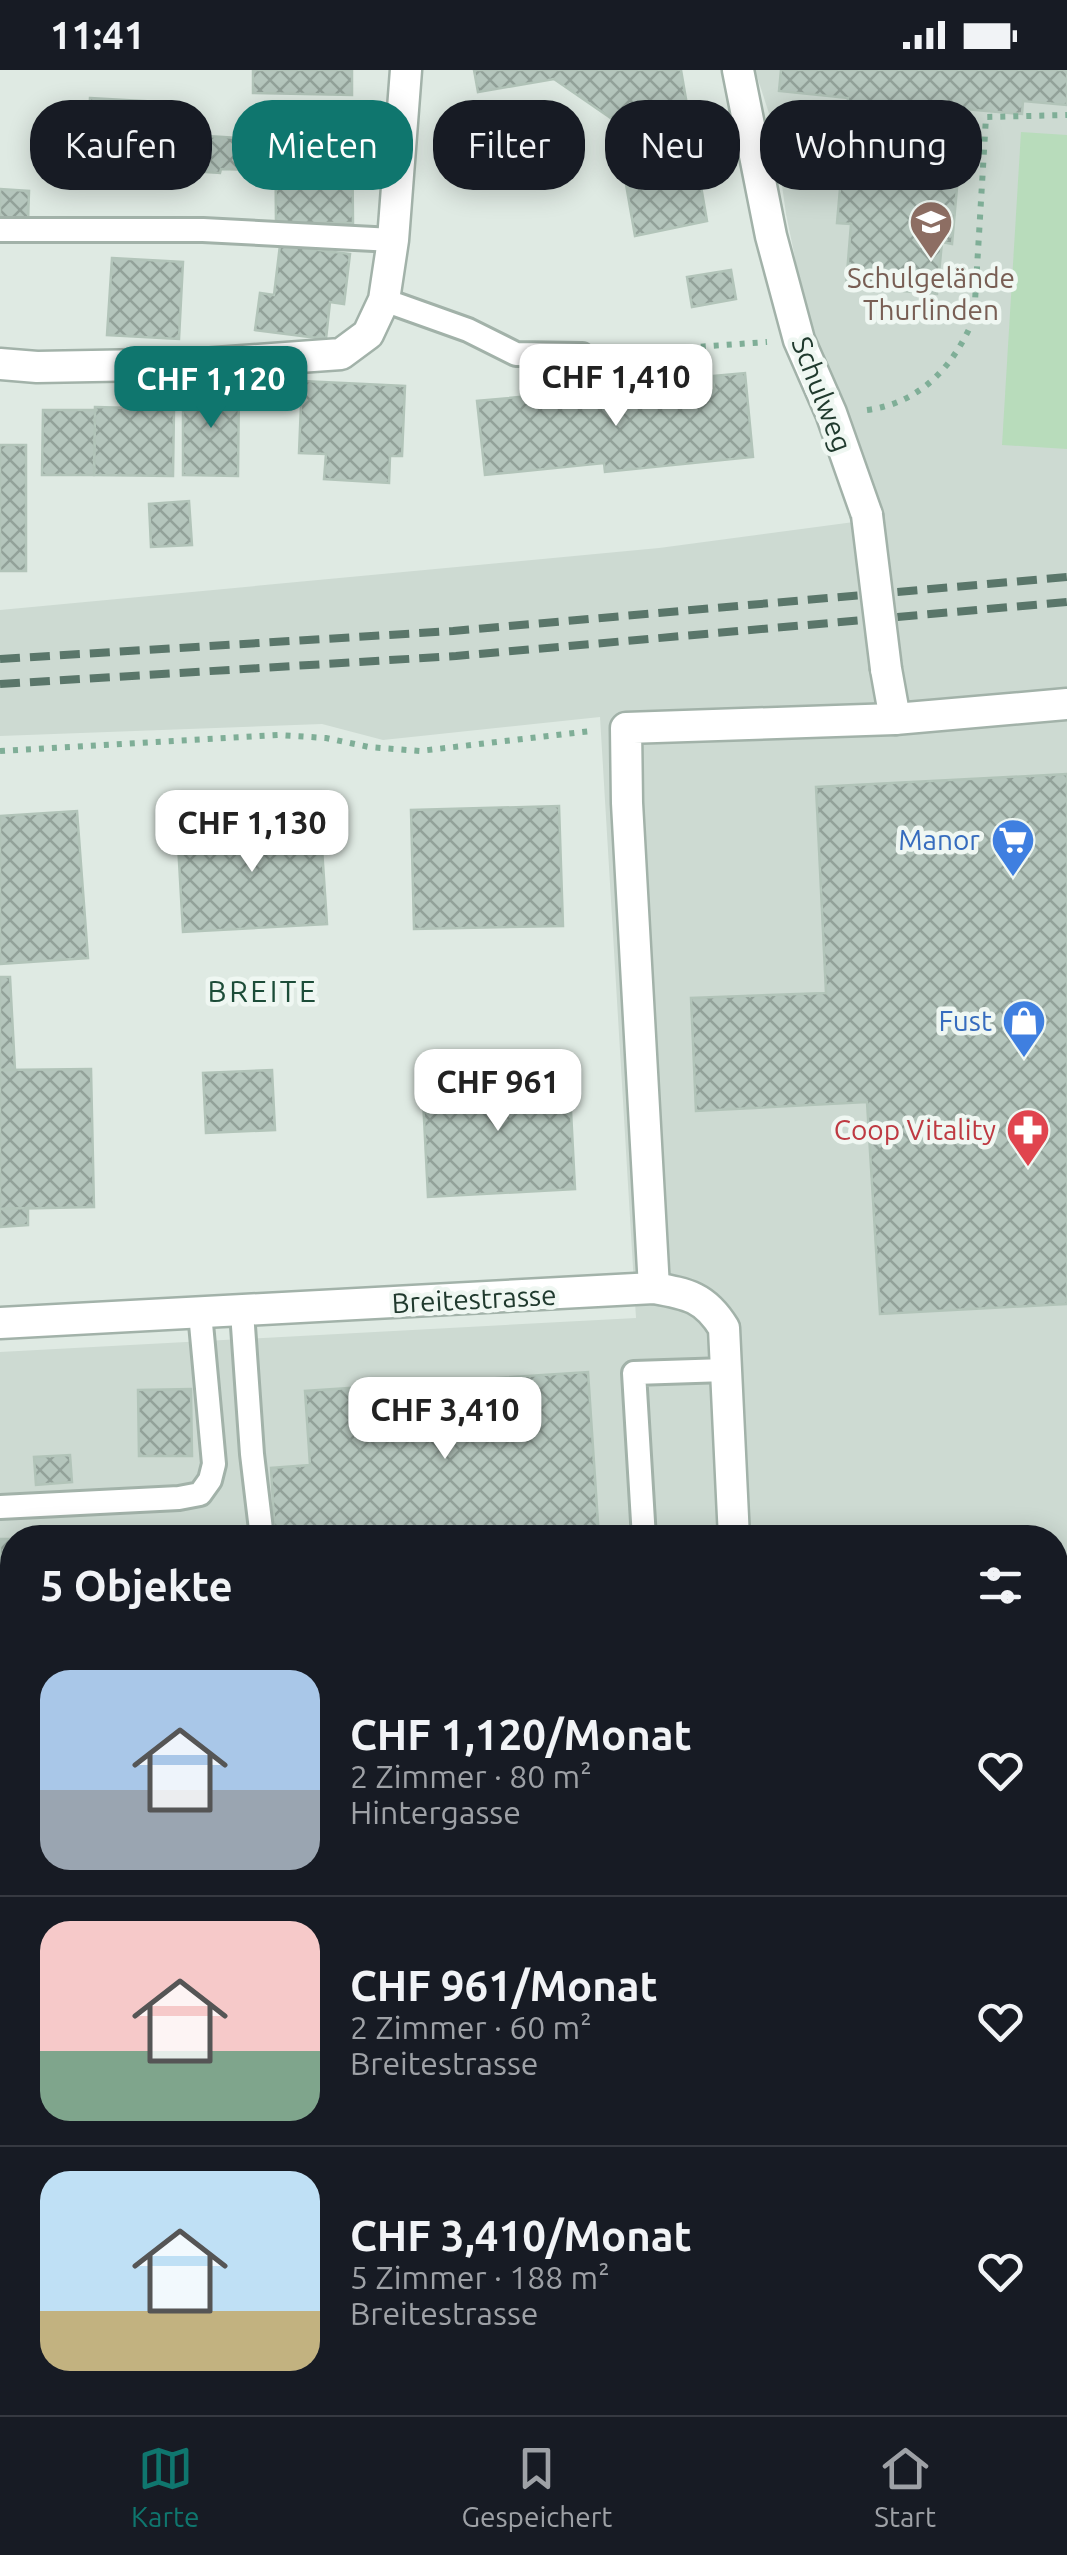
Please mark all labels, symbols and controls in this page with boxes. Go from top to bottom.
text: 11:41 [50,14,145,56]
chip: Kaufen [30,100,212,190]
chip: Mieten [232,100,413,190]
chip: Filter [433,100,585,190]
chip: Neu [605,100,740,190]
chip: Wohnung [760,100,982,190]
school or university icon: Schulgelände Thurlinden [908,199,954,260]
place label: Schulgelände Thurlinden [847,262,1015,325]
street label: Schulweg [786,332,858,455]
pin: CHF 1,410 [502,344,730,429]
pin: CHF 1,120 [97,346,325,431]
text: CHF 1,410 [541,358,691,394]
text: CHF 1,120 [136,360,286,396]
pin: CHF 1,130 [138,790,366,875]
text: CHF 1,130 [177,804,327,840]
supermarket icon: Manor [990,817,1036,878]
place label: Manor [898,824,980,855]
district label: BREITE [208,974,318,1008]
shop icon: Fust [1001,998,1047,1059]
place label: Fust [939,1005,992,1036]
pin: CHF 961 [406,1049,590,1134]
text: CHF 961 [436,1063,560,1099]
pharmacy icon: Coop Vitality [1005,1107,1051,1168]
place label: Coop Vitality [834,1114,996,1145]
street label: Breitestrasse [391,1279,557,1318]
pin: CHF 3,410 [331,1377,559,1462]
text: CHF 3,410 [370,1391,520,1427]
icon: filters [973,1558,1028,1613]
text: 5 Objekte [40,1562,233,1609]
icon: home [120,1710,240,1830]
text: CHF 1,120/Monat [350,1711,692,1758]
icon: heart [973,1743,1028,1798]
text: 2 Zimmer · 80 m² [350,1758,592,1794]
text: Hintergasse [350,1794,521,1830]
icon: home [120,1961,240,2081]
text: CHF 961/Monat [350,1962,658,2009]
icon: heart [973,1994,1028,2049]
text: 2 Zimmer · 60 m² [350,2009,592,2045]
text: Breitestrasse [350,2045,538,2081]
icon: home [120,2211,240,2331]
text: CHF 3,410/Monat [350,2212,692,2259]
icon: heart [973,2244,1028,2299]
text: 5 Zimmer · 188 m² [350,2259,610,2295]
text: Breitestrasse [350,2295,538,2331]
tab: Karte [131,2441,199,2532]
tab: Gespeichert [461,2441,612,2532]
tab: Start [874,2441,936,2532]

